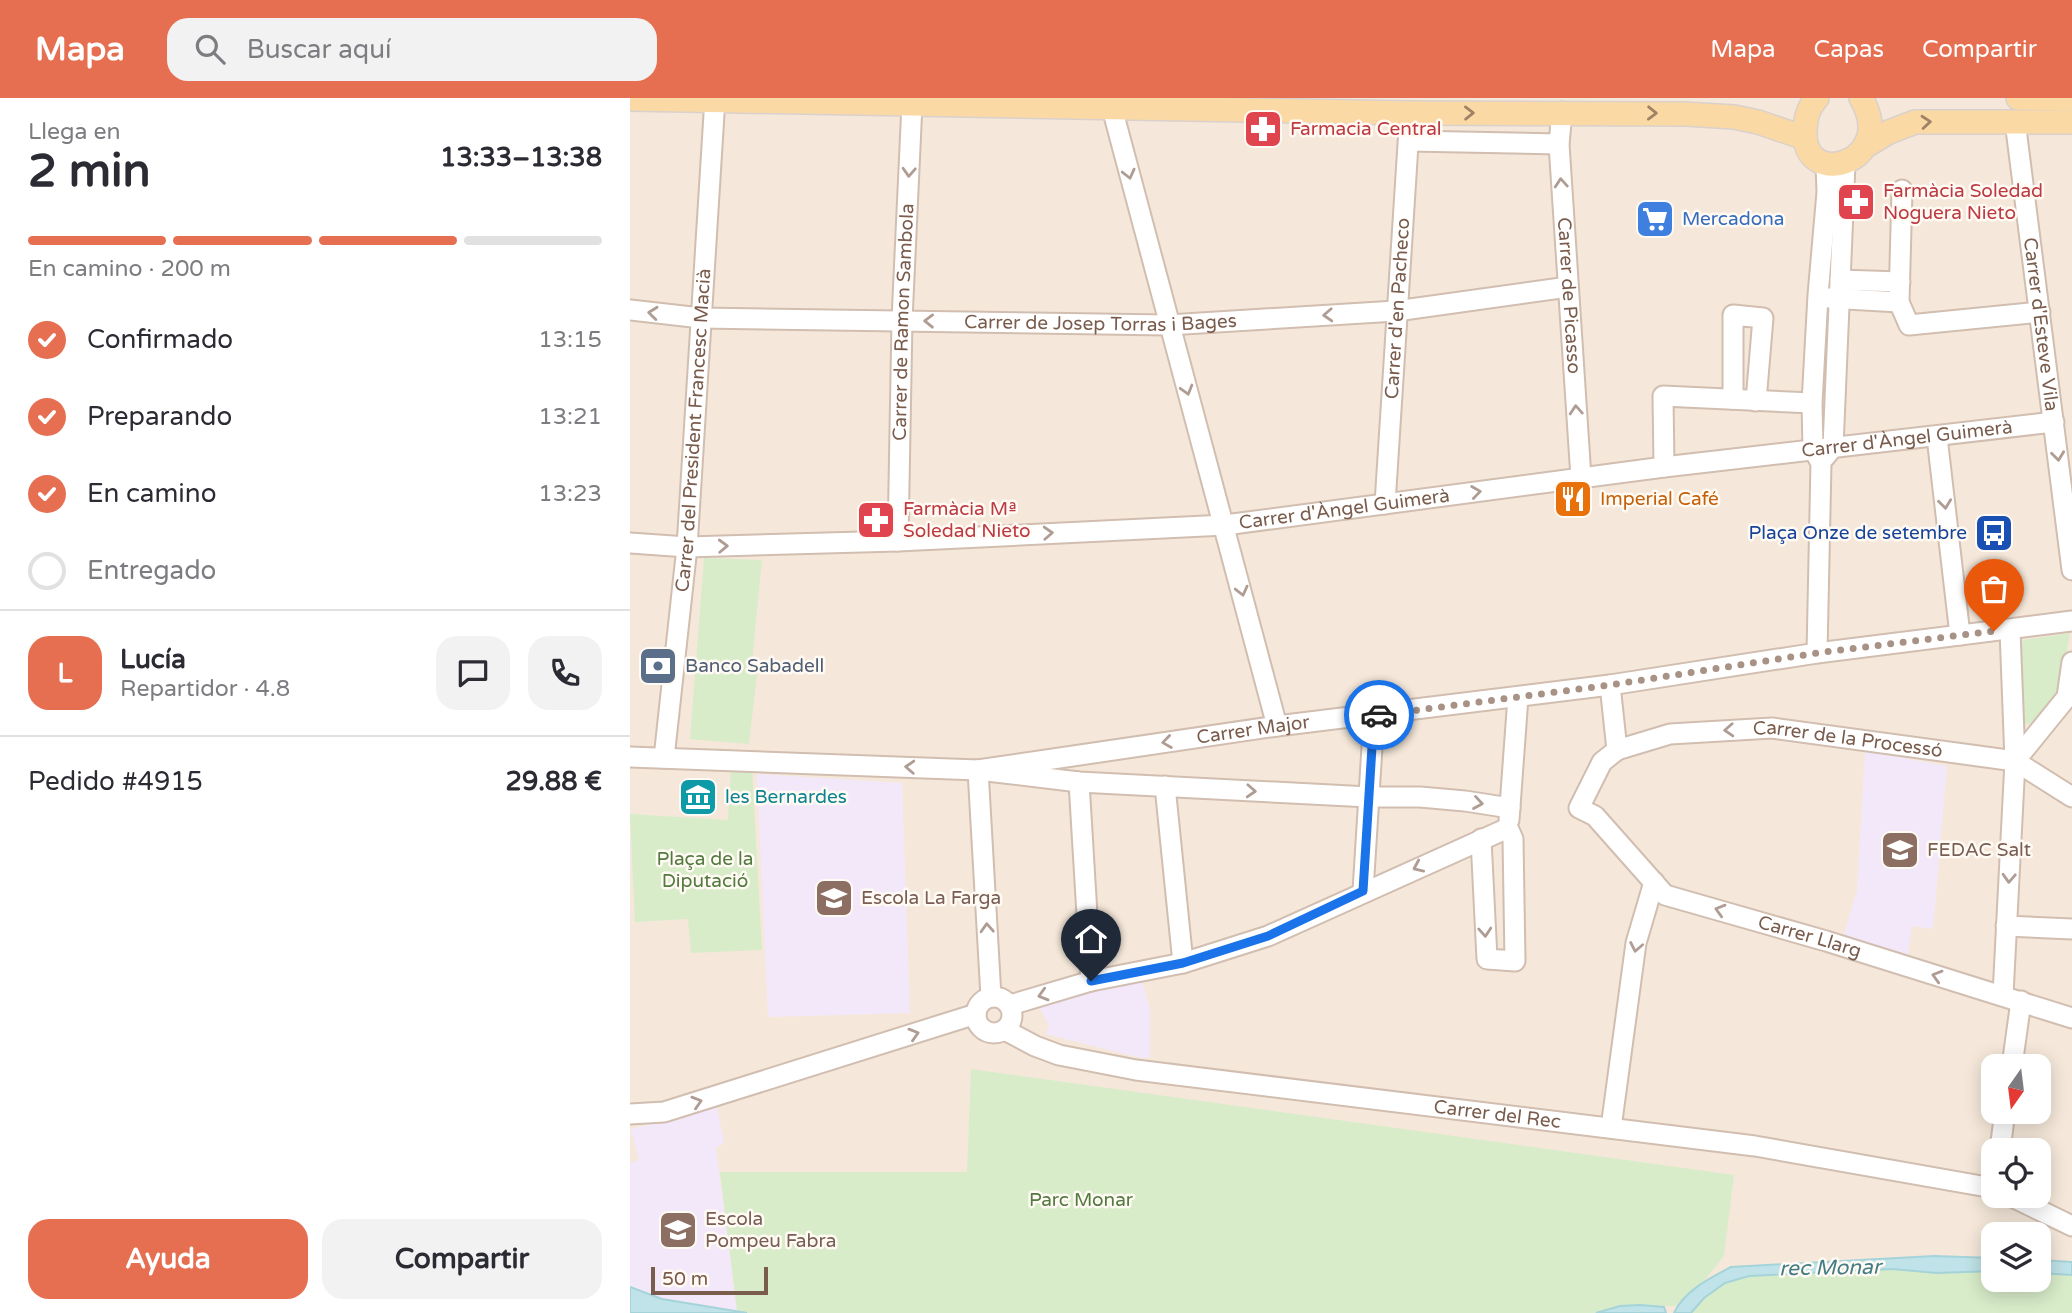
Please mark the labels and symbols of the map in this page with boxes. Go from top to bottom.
one-way arrow [1464,105,1474,121]
one-way arrow [1647,105,1658,121]
pharmacy icon: Farmacia Central [1242,108,1284,150]
one-way arrow [1921,114,1932,129]
place label: Farmacia Central [1290,118,1442,140]
one-way arrow [901,167,916,178]
one-way arrow [1121,168,1135,180]
one-way arrow [1554,177,1569,188]
place label: Farmàcia Soledad Noguera Nieto [1883,180,2043,224]
pharmacy icon: Farmàcia Soledad Noguera Nieto [1835,181,1877,223]
supermarket icon: Mercadona [1634,198,1676,240]
street label: Carrer de Ramon Sambola [889,203,918,441]
place label: Mercadona [1682,208,1784,230]
street label: Carrer d'en Pacheco [1381,217,1414,400]
street label: Carrer de Picasso [1553,217,1585,375]
street label: Carrer d'Esteve Vila [2019,236,2063,413]
street label: Carrer del President Francesc Macià [671,268,715,593]
one-way arrow [647,306,658,321]
one-way arrow [1322,307,1333,322]
street label: Carrer de Josep Torras i Bages [964,310,1237,336]
one-way arrow [923,313,934,328]
one-way arrow [1178,384,1193,396]
one-way arrow [1569,404,1584,415]
street label: Carrer d'Àngel Guimerà [1800,416,2014,462]
one-way arrow [2050,450,2065,462]
restaurant icon: Imperial Café [1552,478,1594,520]
street label: Carrer d'Àngel Guimerà [1238,484,1451,534]
one-way arrow [1471,484,1482,499]
place label: Imperial Café [1600,488,1719,510]
place label: Farmàcia Mª Soledad Nieto [903,498,1031,542]
pharmacy icon: Farmàcia Mª Soledad Nieto [855,499,897,541]
one-way arrow [1938,499,1953,510]
bus stop icon: Plaça Onze de setembre [1973,512,2015,554]
place label: Plaça Onze de setembre [1749,522,1967,544]
one-way arrow [1043,526,1054,541]
one-way arrow [717,538,728,553]
pin [1964,559,2024,631]
one-way arrow [1234,585,1248,597]
bank icon: Banco Sabadell [637,645,679,687]
place label: Banco Sabadell [685,655,824,677]
courier [1344,680,1414,750]
street label: Carrer Major [1195,711,1312,749]
street label: Carrer de la Processó [1752,717,1944,762]
one-way arrow [1723,723,1734,738]
one-way arrow [1161,734,1173,749]
one-way arrow [904,760,915,775]
museum icon: les Bernardes [677,776,719,818]
one-way arrow [1245,783,1256,798]
place label: les Bernardes [725,786,847,808]
one-way arrow [1472,795,1484,810]
school or university icon: FEDAC Salt [1879,829,1921,871]
place label: FEDAC Salt [1927,839,2031,861]
park label: Plaça de la Diputació [657,848,753,892]
one-way arrow [1413,858,1425,872]
one-way arrow [2001,872,2016,883]
school or university icon: Escola La Farga [813,877,855,919]
place label: Escola La Farga [861,887,1001,909]
one-way arrow [1714,904,1726,918]
pin [1061,909,1121,981]
street label: Carrer Llarg [1756,911,1864,962]
one-way arrow [980,923,995,934]
one-way arrow [1477,926,1492,937]
one-way arrow [1629,941,1644,953]
one-way arrow [1932,969,1944,984]
one-way arrow [1037,987,1049,1002]
one-way arrow [907,1027,919,1042]
north arrow [1981,1054,2051,1124]
one-way arrow [690,1095,702,1110]
street label: Carrer del Rec [1432,1096,1562,1133]
park label: Parc Monar [1029,1189,1134,1211]
place label: Escola Pompeu Fabra [705,1208,836,1252]
school or university icon: Escola Pompeu Fabra [657,1209,699,1251]
water label: rec Monar [1779,1255,1884,1281]
scale bar [651,1264,768,1296]

